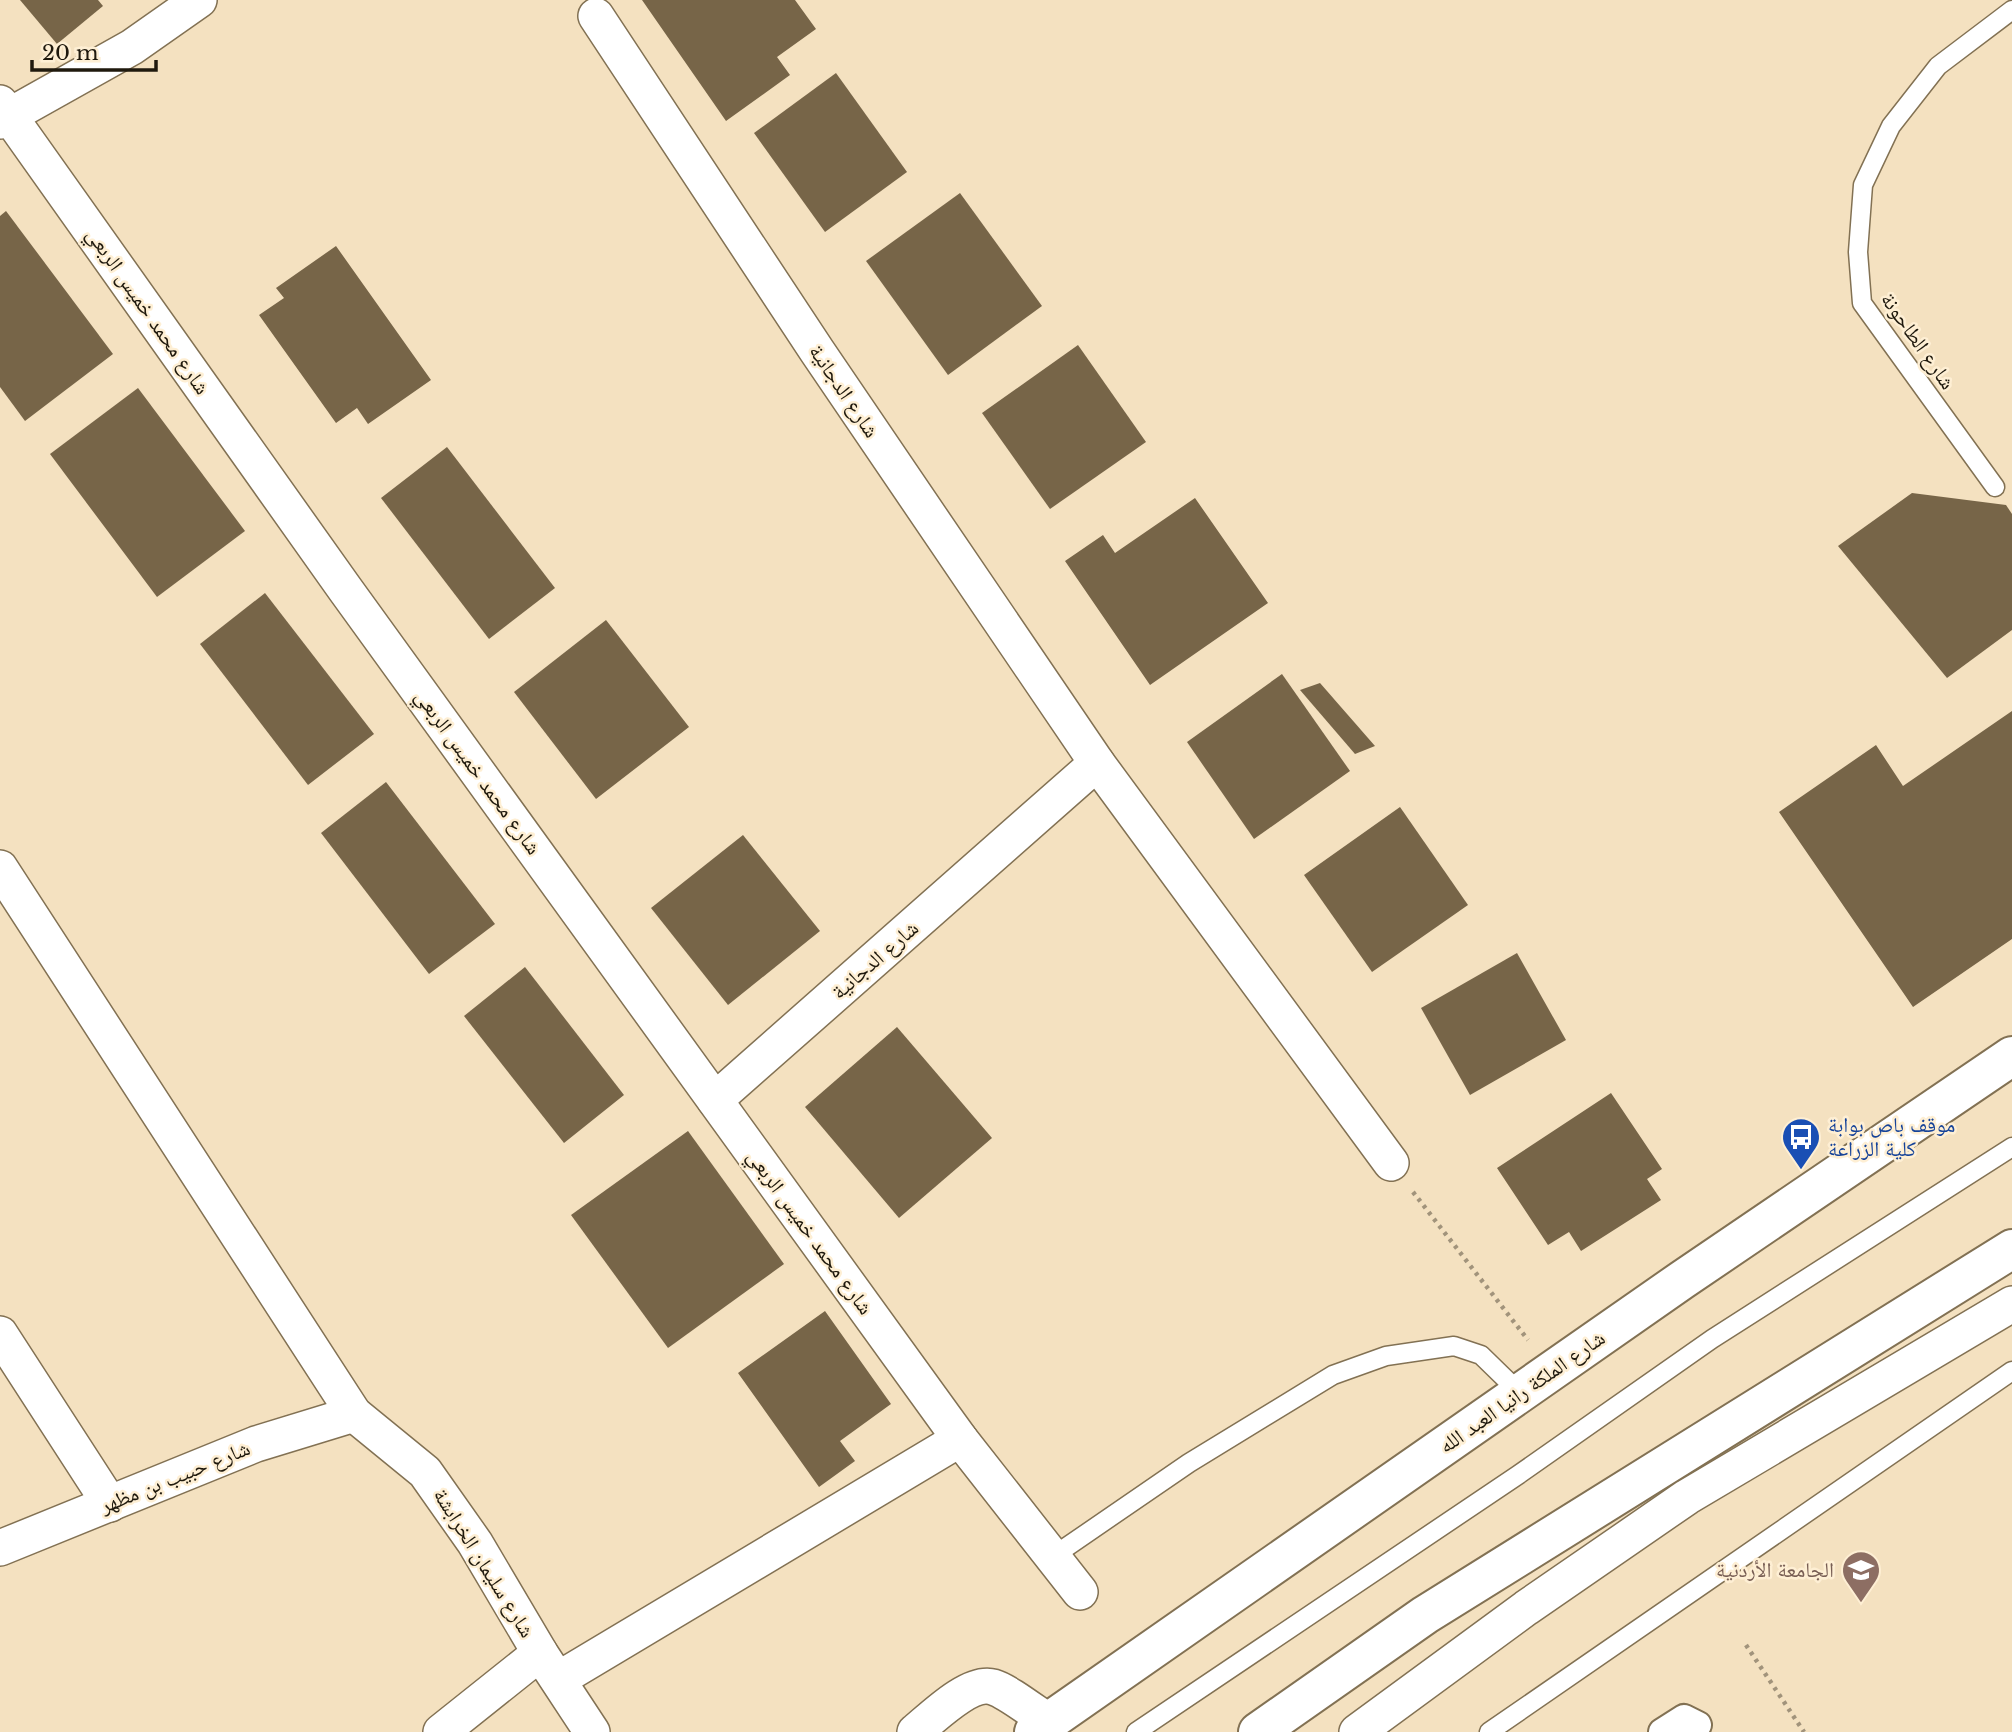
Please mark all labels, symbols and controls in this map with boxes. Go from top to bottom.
scale bar [32,28,156,72]
text: 20 m [42,40,99,66]
street label: شارع محمد خميس الربعي [78,222,215,401]
street label: شارع الطاحونة [1875,288,1961,394]
street label: شارع الدجانية [803,339,885,443]
street label: شارع محمد خميس الربعي [407,684,547,862]
street label: شارع الدجانية [826,915,924,1005]
place label: موقف باص بوابة كلية الزراعة [1828,1112,1955,1162]
bus stop icon: موقف باص بوابة كلية الزراعة [1780,1116,1822,1171]
street label: شارع محمد خميس الربعي [739,1144,879,1322]
street label: شارع الملكة رانيا العبد الله [1434,1325,1610,1459]
street label: شارع حبيب بن مظهر [95,1435,254,1519]
street label: شارع سليمان الخرابشة [428,1484,540,1642]
school or university icon: الجامعة الأردنية [1840,1549,1882,1604]
place label: الجامعة الأردنية [1716,1557,1834,1583]

